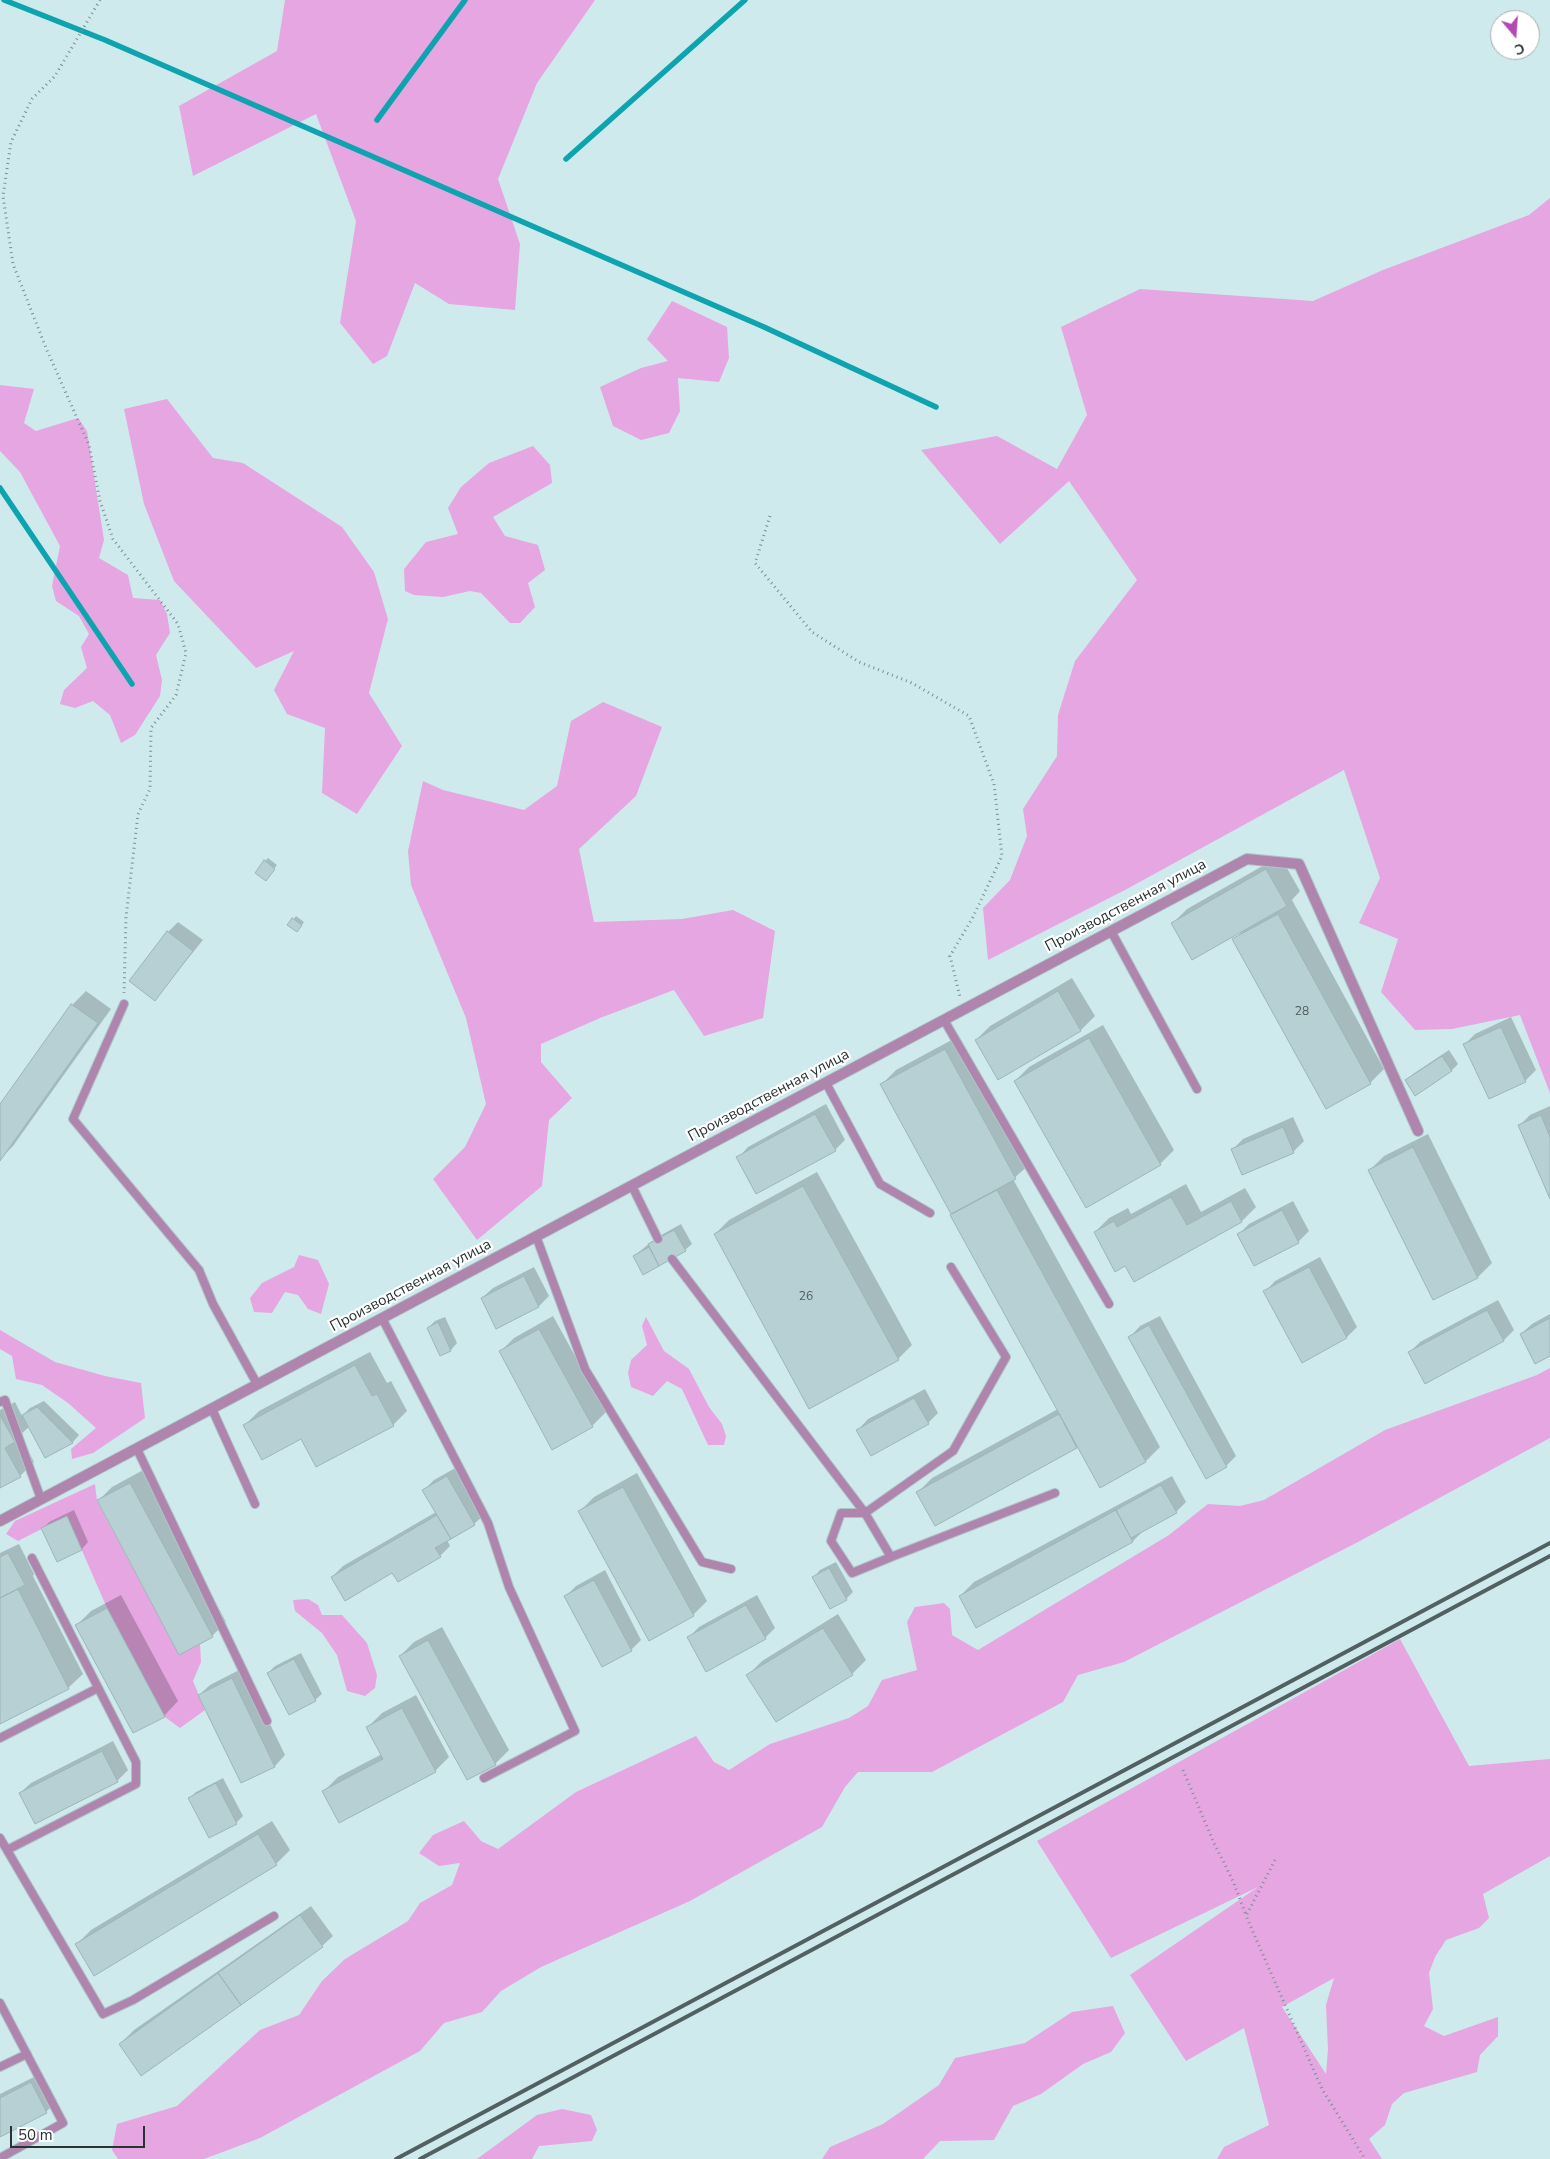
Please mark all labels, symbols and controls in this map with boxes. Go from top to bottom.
north arrow [1490,10,1540,60]
text: С [1512,38,1527,59]
street label: Производственная улица [1042,856,1210,956]
house number: 28 [1295,1005,1309,1019]
street label: Производственная улица [685,1046,853,1146]
street label: Производственная улица [327,1236,495,1336]
house number: 26 [799,1290,813,1304]
scale bar [12,2116,148,2148]
text: 50 m [18,2125,53,2145]

